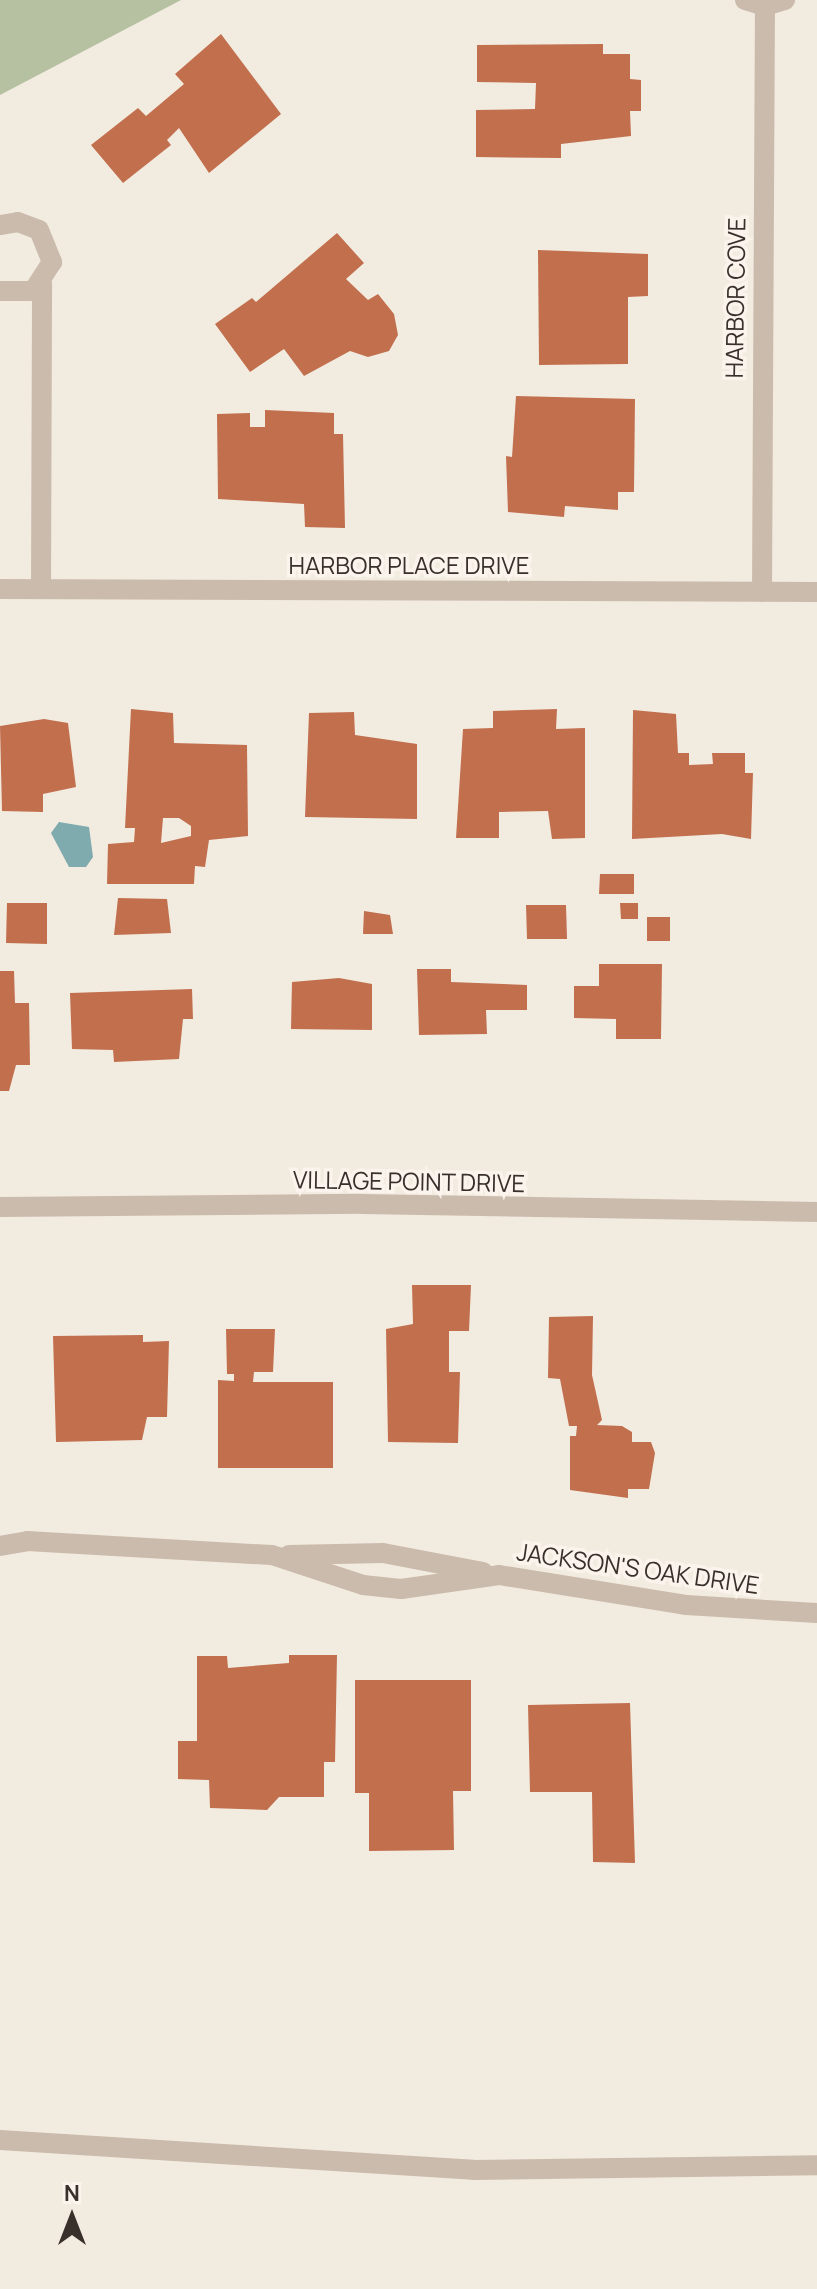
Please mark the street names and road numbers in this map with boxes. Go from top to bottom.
street label: HARBOR COVE [719,217,751,379]
street label: HARBOR PLACE DRIVE [289,551,529,579]
street label: VILLAGE POINT DRIVE [292,1165,526,1197]
street label: JACKSON'S OAK DRIVE [515,1537,761,1599]

